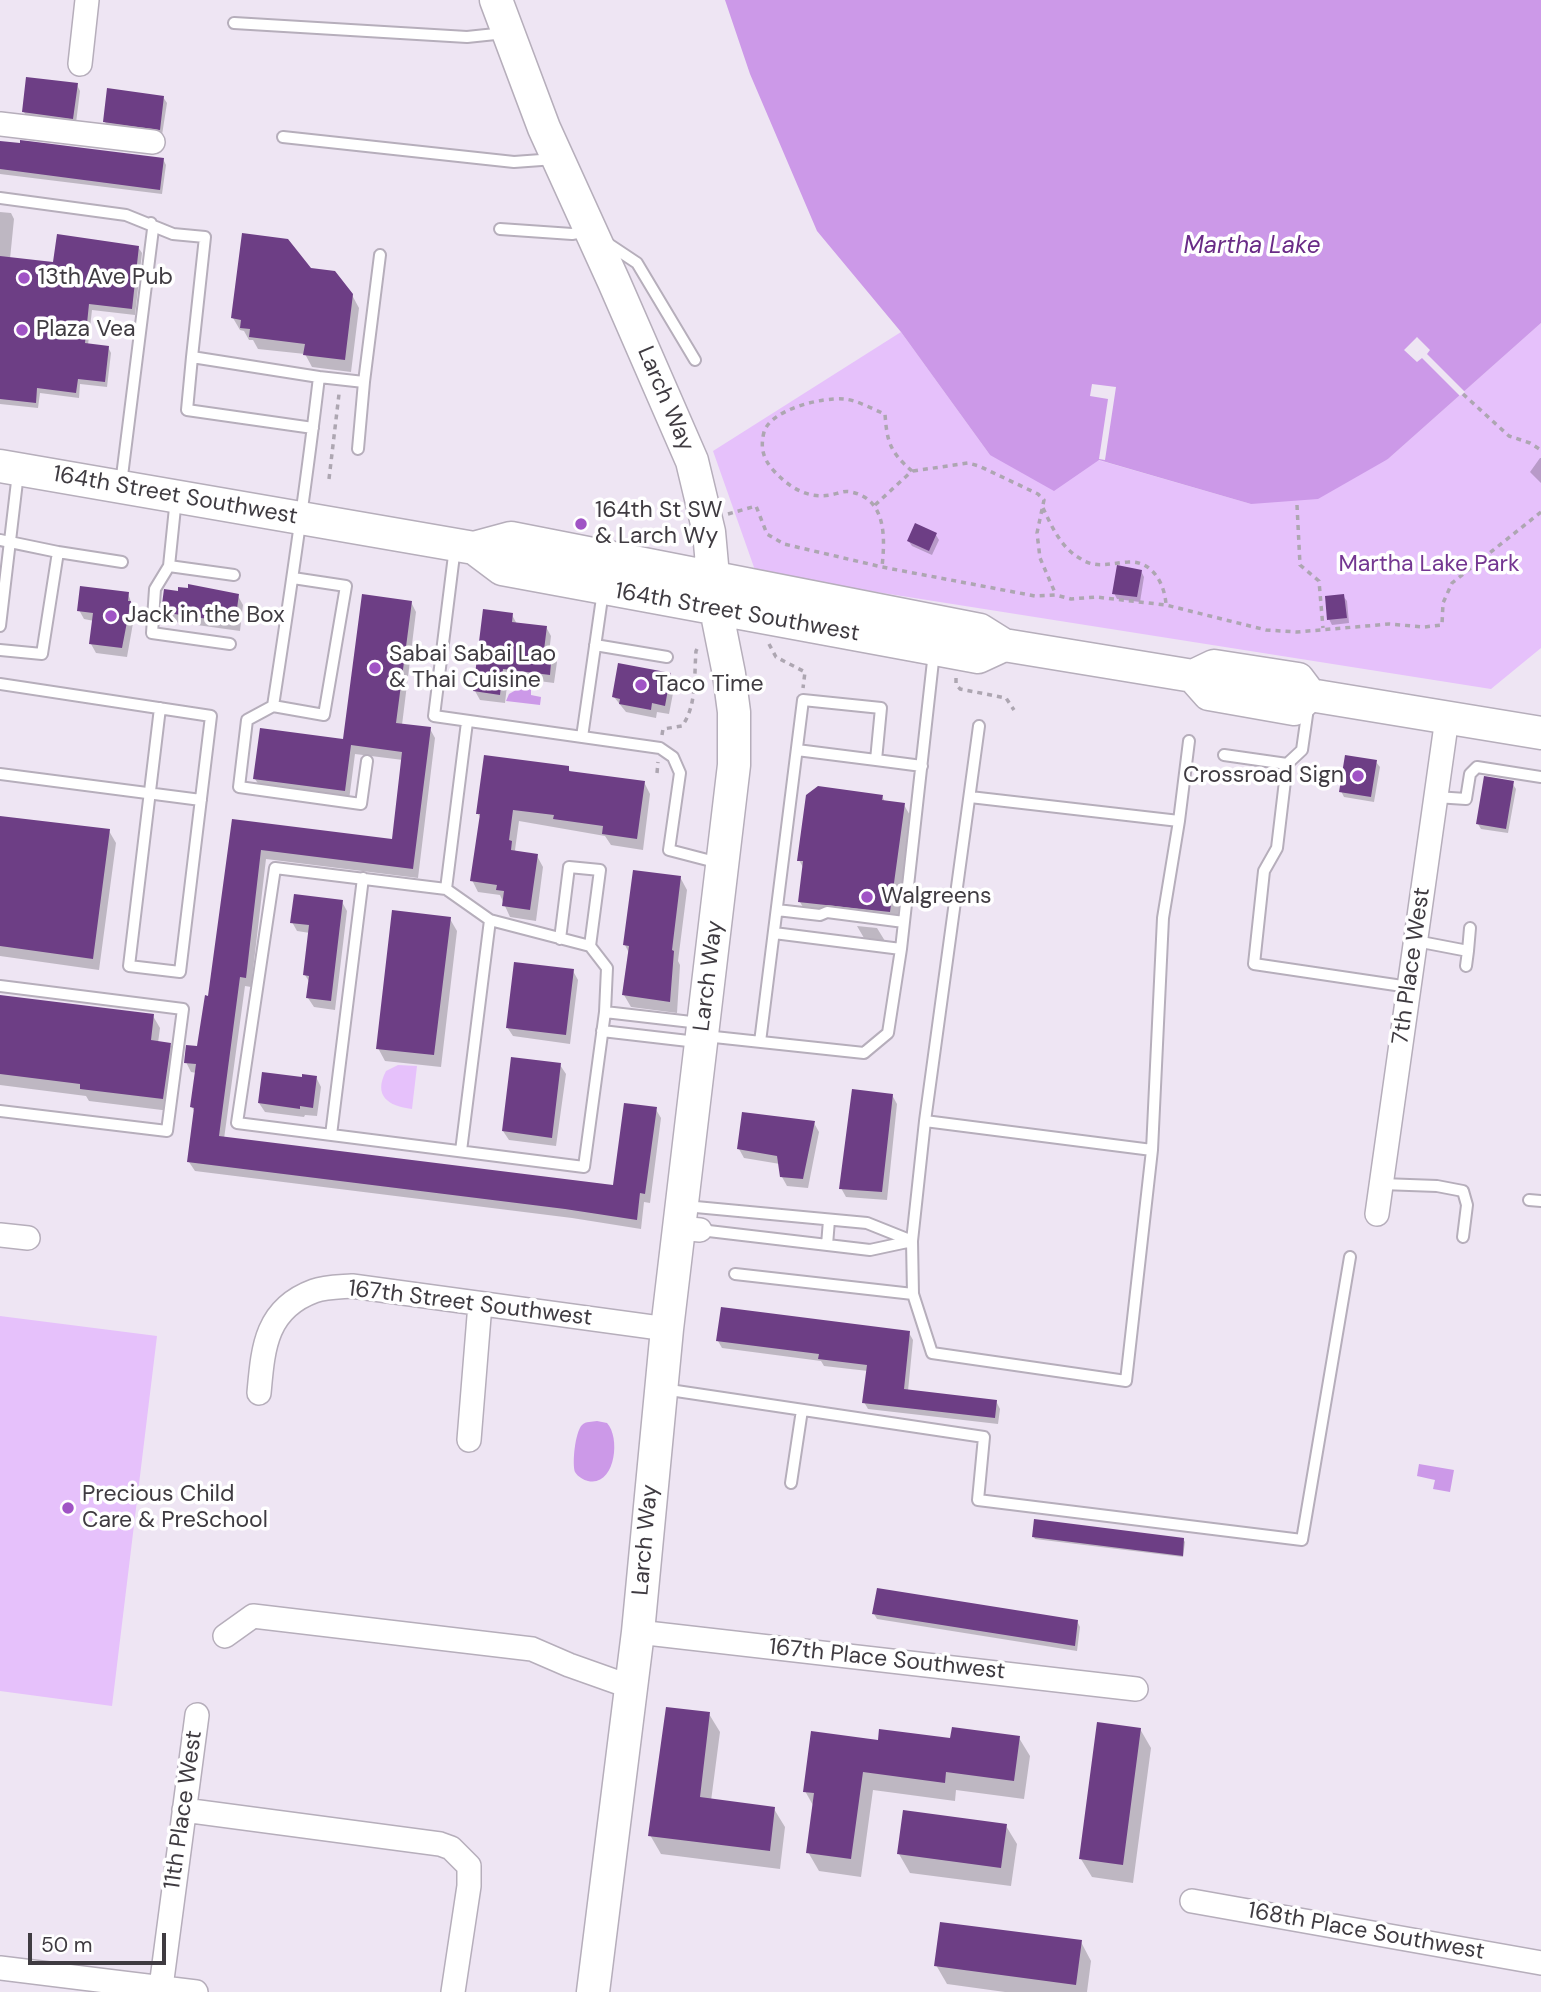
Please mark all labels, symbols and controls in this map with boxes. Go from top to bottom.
water label: Martha Lake [1184,233,1320,261]
place label: 13th Ave Pub [38,264,173,292]
marker: 13th Ave Pub [16,270,32,286]
place label: Plaza Vea [36,316,136,344]
marker: Plaza Vea [14,322,30,338]
street label: Larch Way [631,342,699,456]
street label: 164th Street Southwest [51,461,299,531]
place label: 164th St SW & Larch Wy [595,497,723,551]
marker: 164th St SW & Larch Wy [573,516,589,532]
park label: Martha Lake Park [1338,551,1520,579]
street label: 164th Street Southwest [613,578,861,648]
place label: Jack in the Box [125,602,285,630]
marker: Jack in the Box [103,608,119,624]
place label: Sabai Sabai Lao & Thai Cuisine [389,641,556,695]
marker: Sabai Sabai Lao & Thai Cuisine [367,660,383,676]
place label: Taco Time [655,671,764,699]
marker: Taco Time [633,677,649,693]
place label: Crossroad Sign [1183,762,1344,790]
marker: Crossroad Sign [1350,768,1366,784]
place label: Walgreens [881,883,992,911]
street label: 7th Place West [1387,886,1437,1046]
marker: Walgreens [859,889,875,905]
street label: Larch Way [689,919,729,1033]
street label: 167th Street Southwest [346,1275,594,1333]
place label: Precious Child Care & PreSchool [82,1481,268,1535]
street label: Larch Way [627,1483,665,1597]
marker: Precious Child Care & PreSchool [60,1500,76,1516]
street label: 167th Place Southwest [767,1634,1007,1686]
street label: 11th Place West [159,1729,209,1891]
street label: 168th Place Southwest [1245,1898,1487,1966]
scale bar [32,1918,170,1962]
text: 50 m [41,1931,92,1959]

